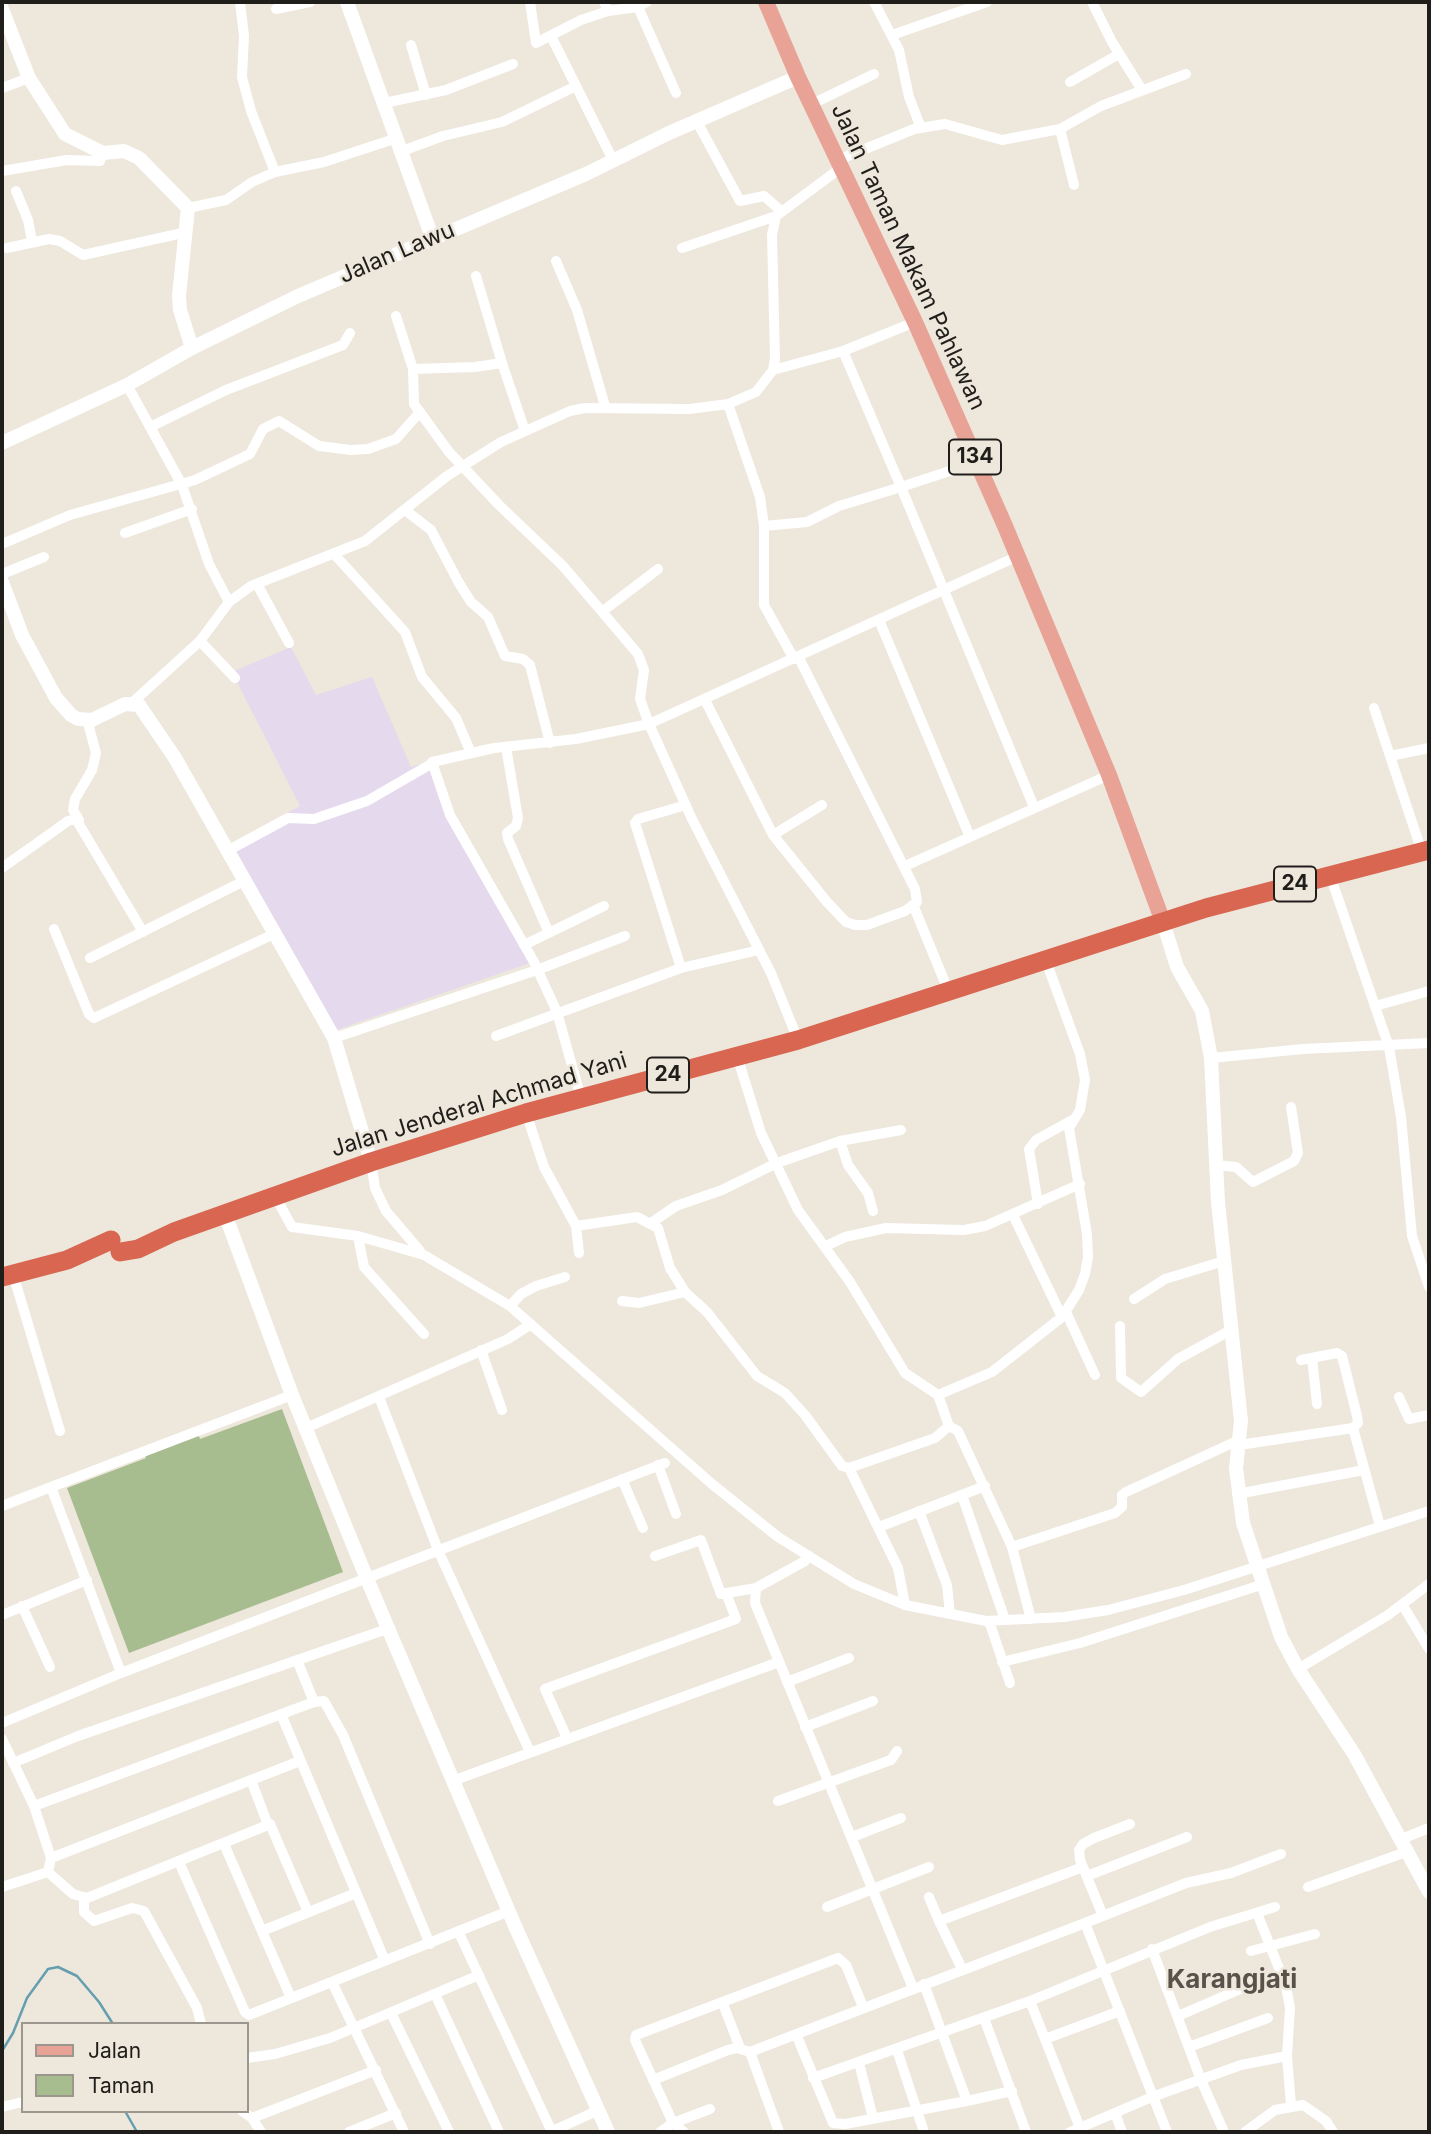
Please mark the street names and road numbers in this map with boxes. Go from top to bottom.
street label: Jalan Taman Makam Pahlawan [825,100,991,414]
street label: Jalan Lawu [335,216,459,290]
road number: 134 [949,440,1001,475]
road number: 24 [1274,866,1316,902]
street label: Jalan Jenderal Achmad Yani [328,1047,630,1163]
road number: 24 [647,1058,689,1092]

